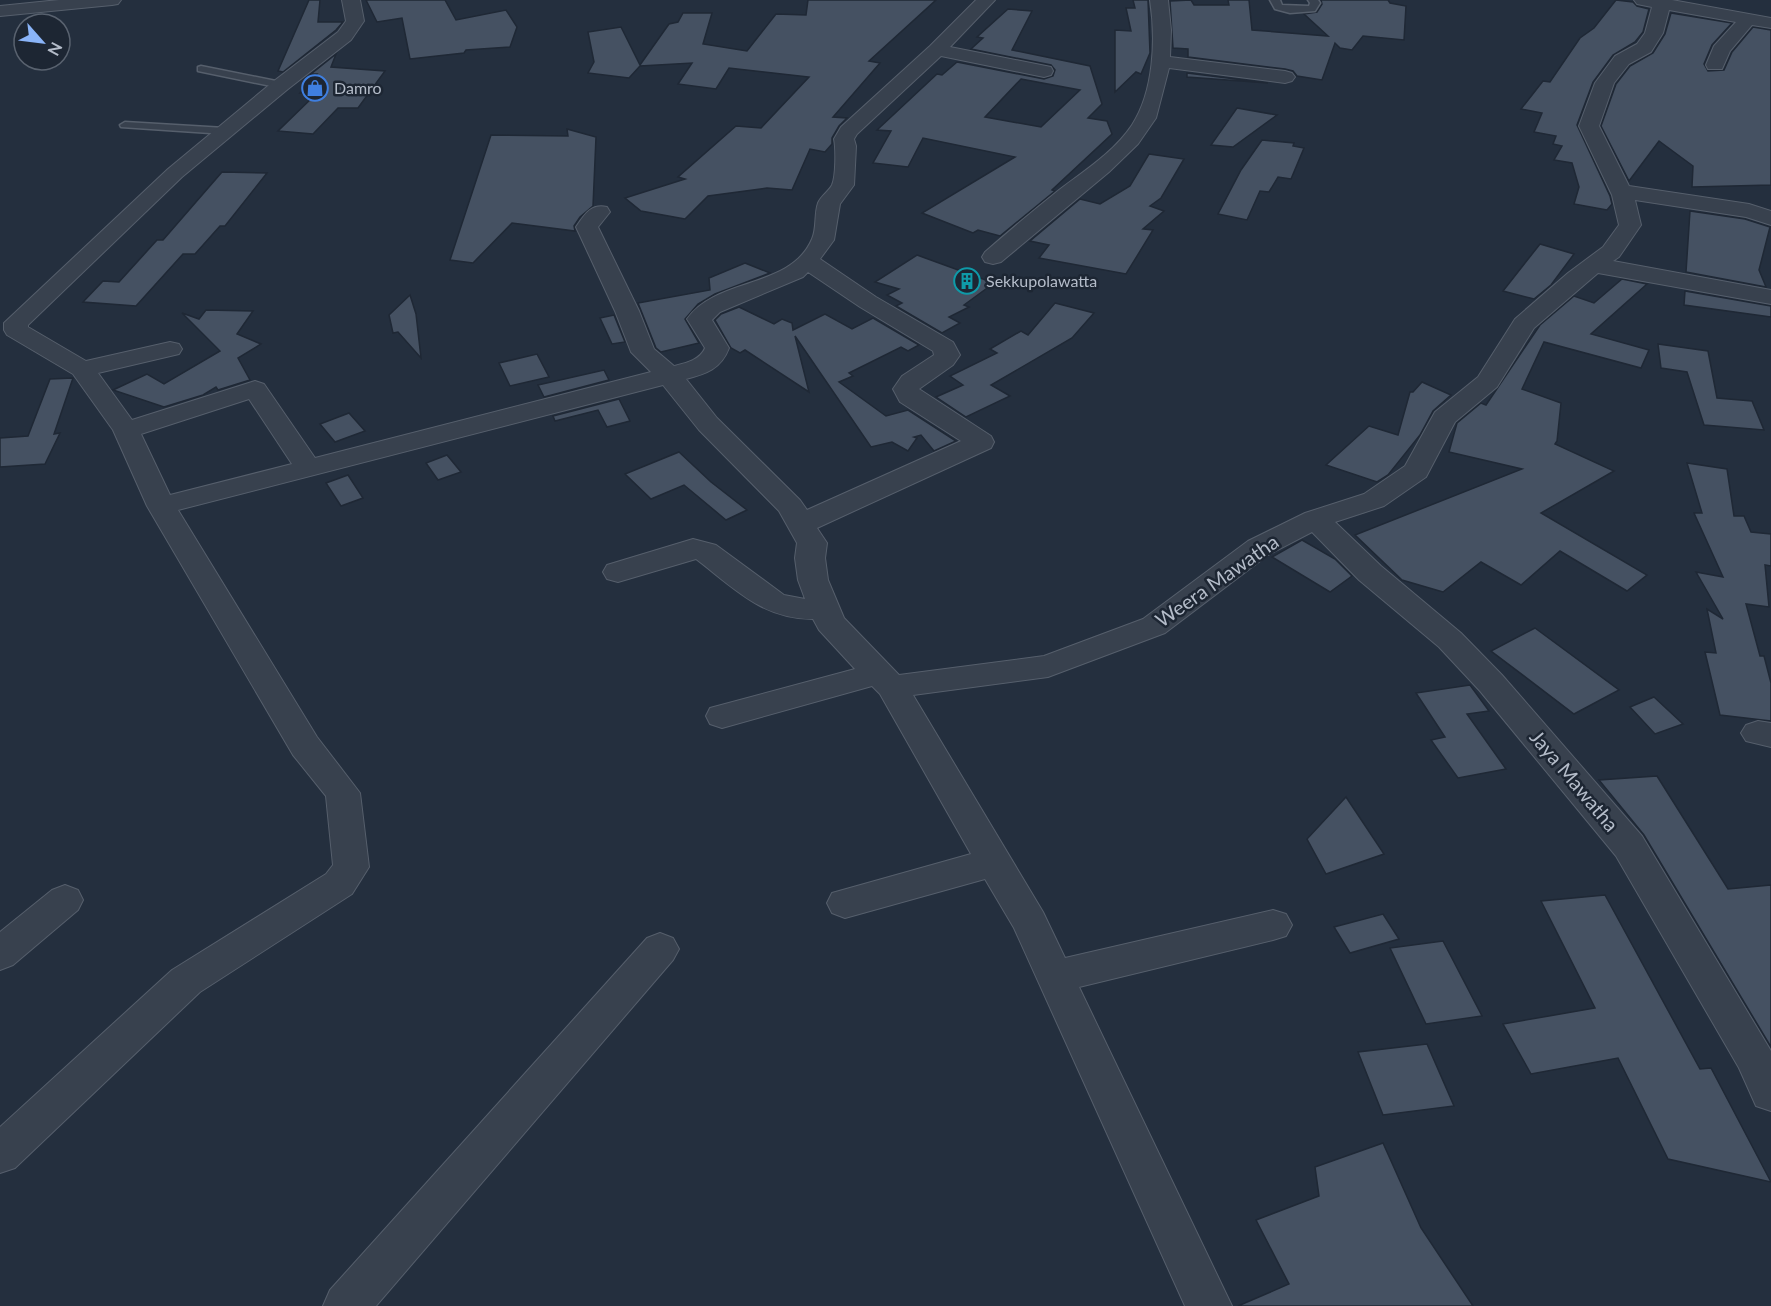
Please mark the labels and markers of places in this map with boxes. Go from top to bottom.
shop icon: Damro [300,73,330,103]
place label: Damro [334,78,382,97]
building icon: Sekkupolawatta [952,266,982,296]
place label: Sekkupolawatta [986,271,1097,290]

